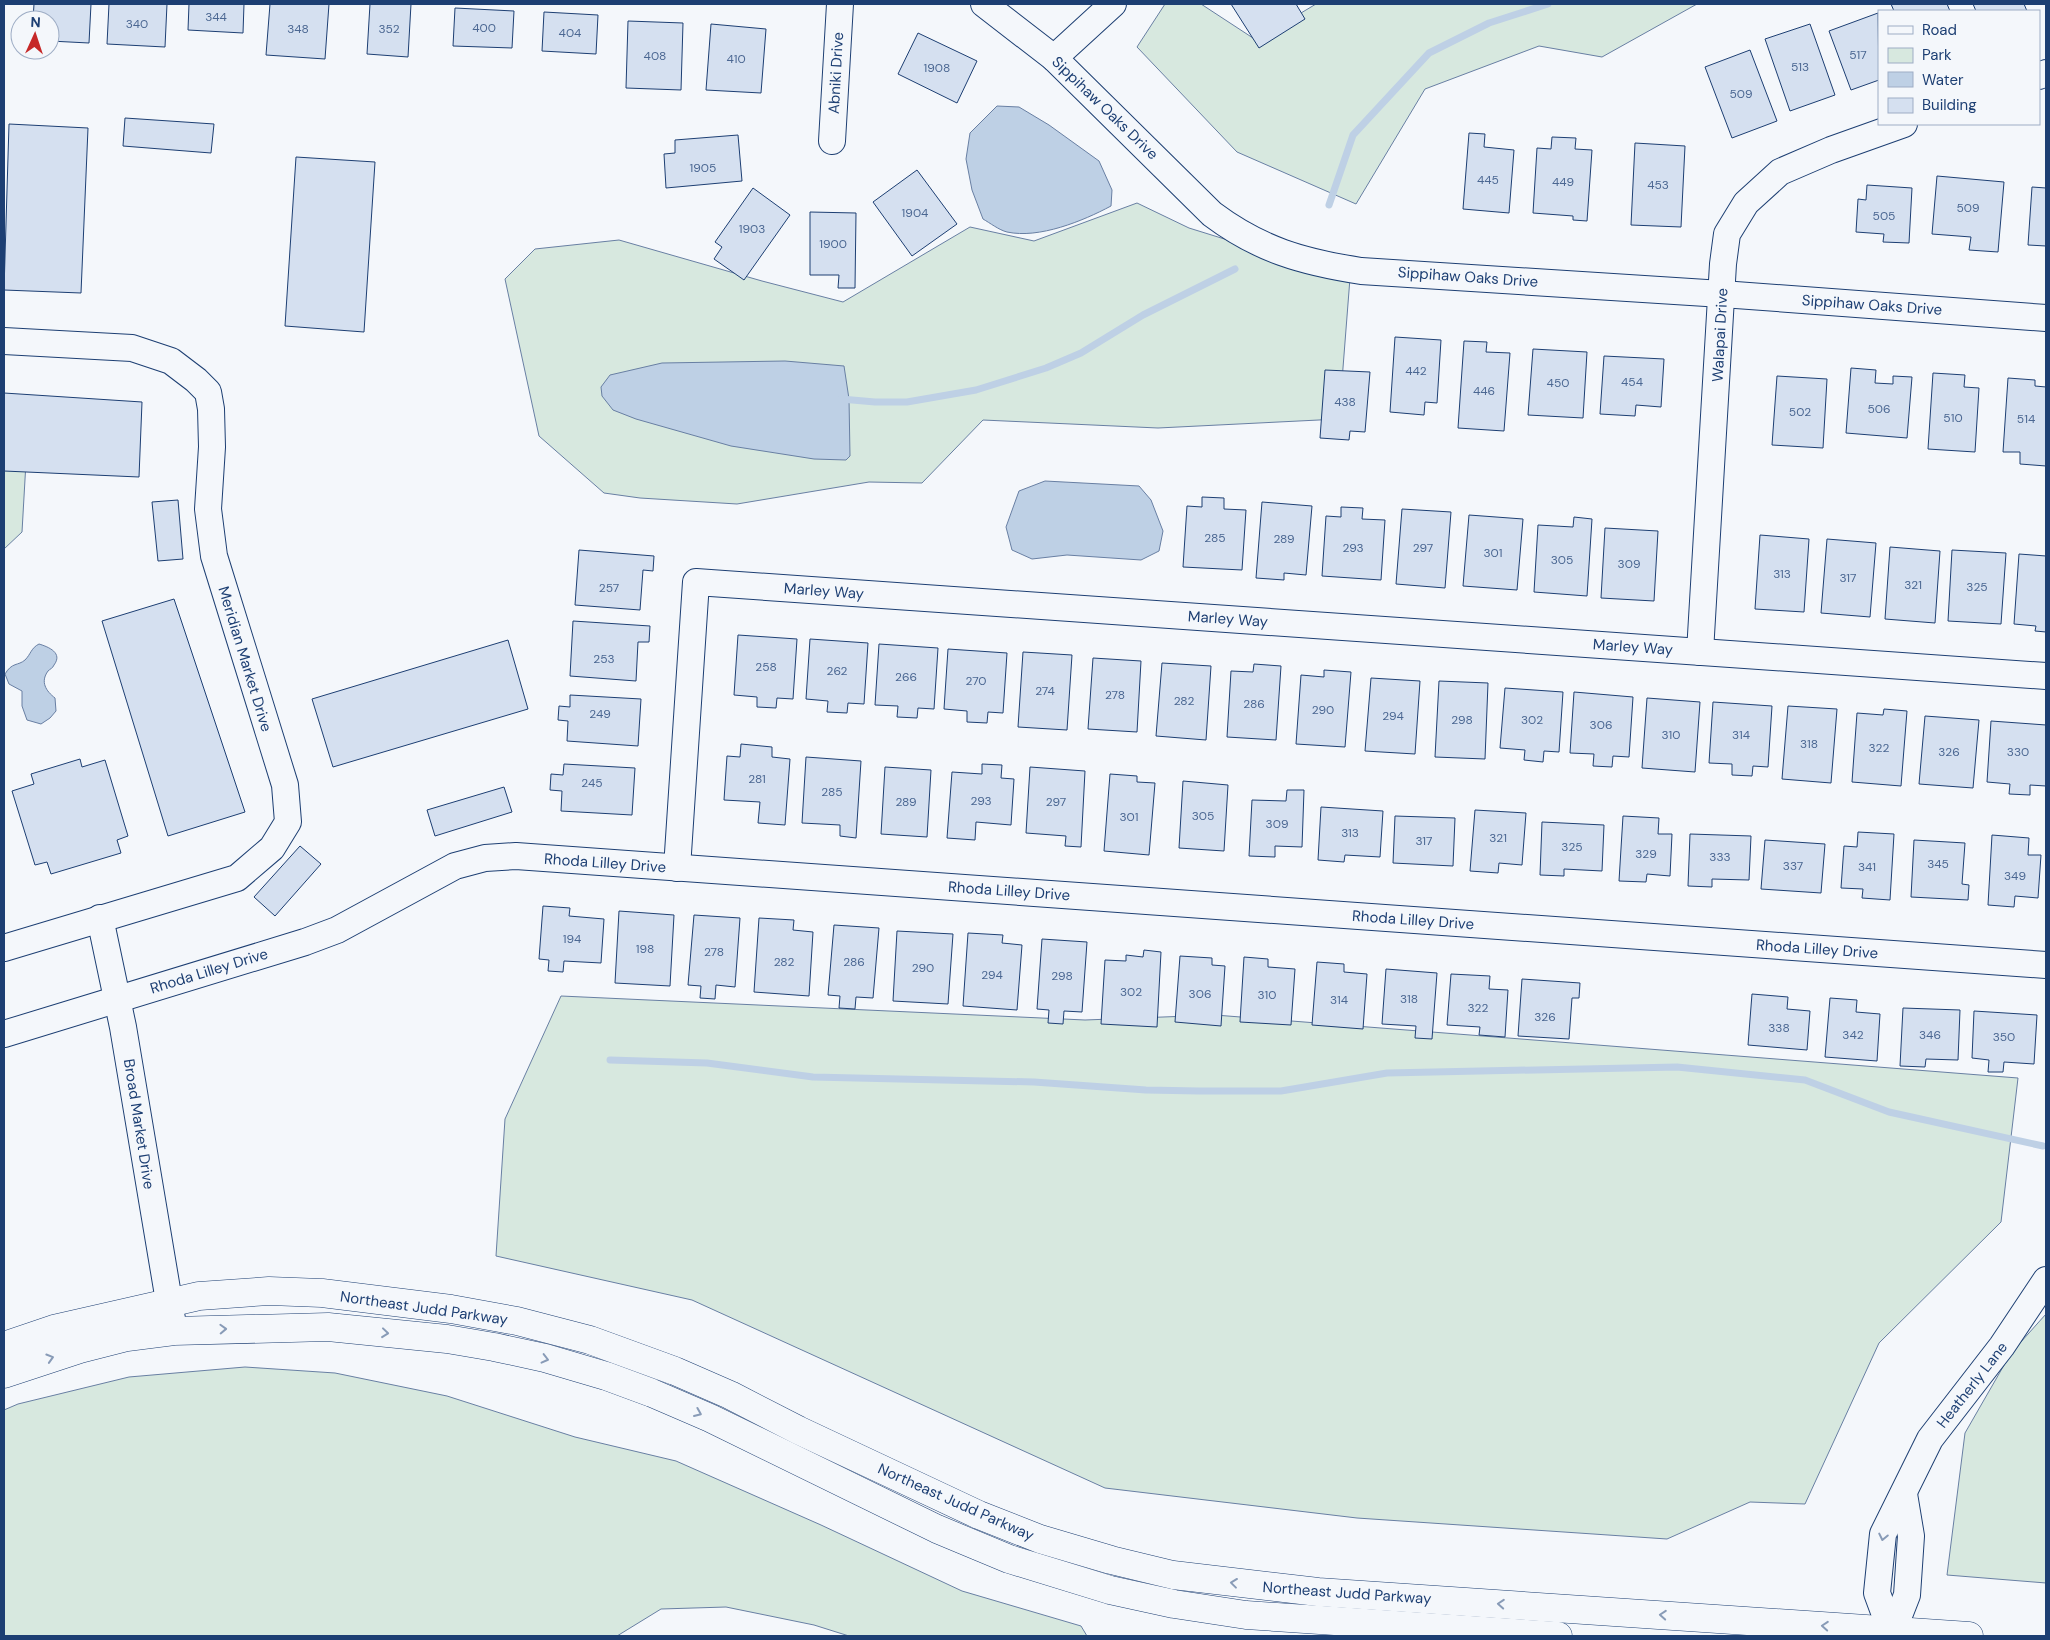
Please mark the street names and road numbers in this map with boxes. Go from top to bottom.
street label: Abniki Drive [824,31,848,115]
street label: Sippihaw Oaks Drive [1047,52,1163,164]
street label: Sippihaw Oaks Drive [1397,262,1539,292]
street label: Walapai Drive [1708,287,1732,383]
street label: Sippihaw Oaks Drive [1801,290,1943,320]
street label: Marley Way [783,578,865,604]
street label: Meridian Market Drive [213,584,277,734]
street label: Marley Way [1187,606,1269,632]
street label: Marley Way [1592,634,1674,660]
street label: Rhoda Lilley Drive [543,849,667,877]
street label: Rhoda Lilley Drive [947,877,1071,905]
street label: Rhoda Lilley Drive [1351,906,1475,934]
street label: Rhoda Lilley Drive [1755,935,1879,963]
street label: Rhoda Lilley Drive [148,944,270,998]
street label: Broad Market Drive [119,1057,159,1191]
street label: Northeast Judd Parkway [339,1286,510,1330]
street label: Heatherly Lane [1932,1338,2012,1432]
street label: Northeast Judd Parkway [875,1458,1038,1546]
street label: Northeast Judd Parkway [1262,1577,1433,1609]

